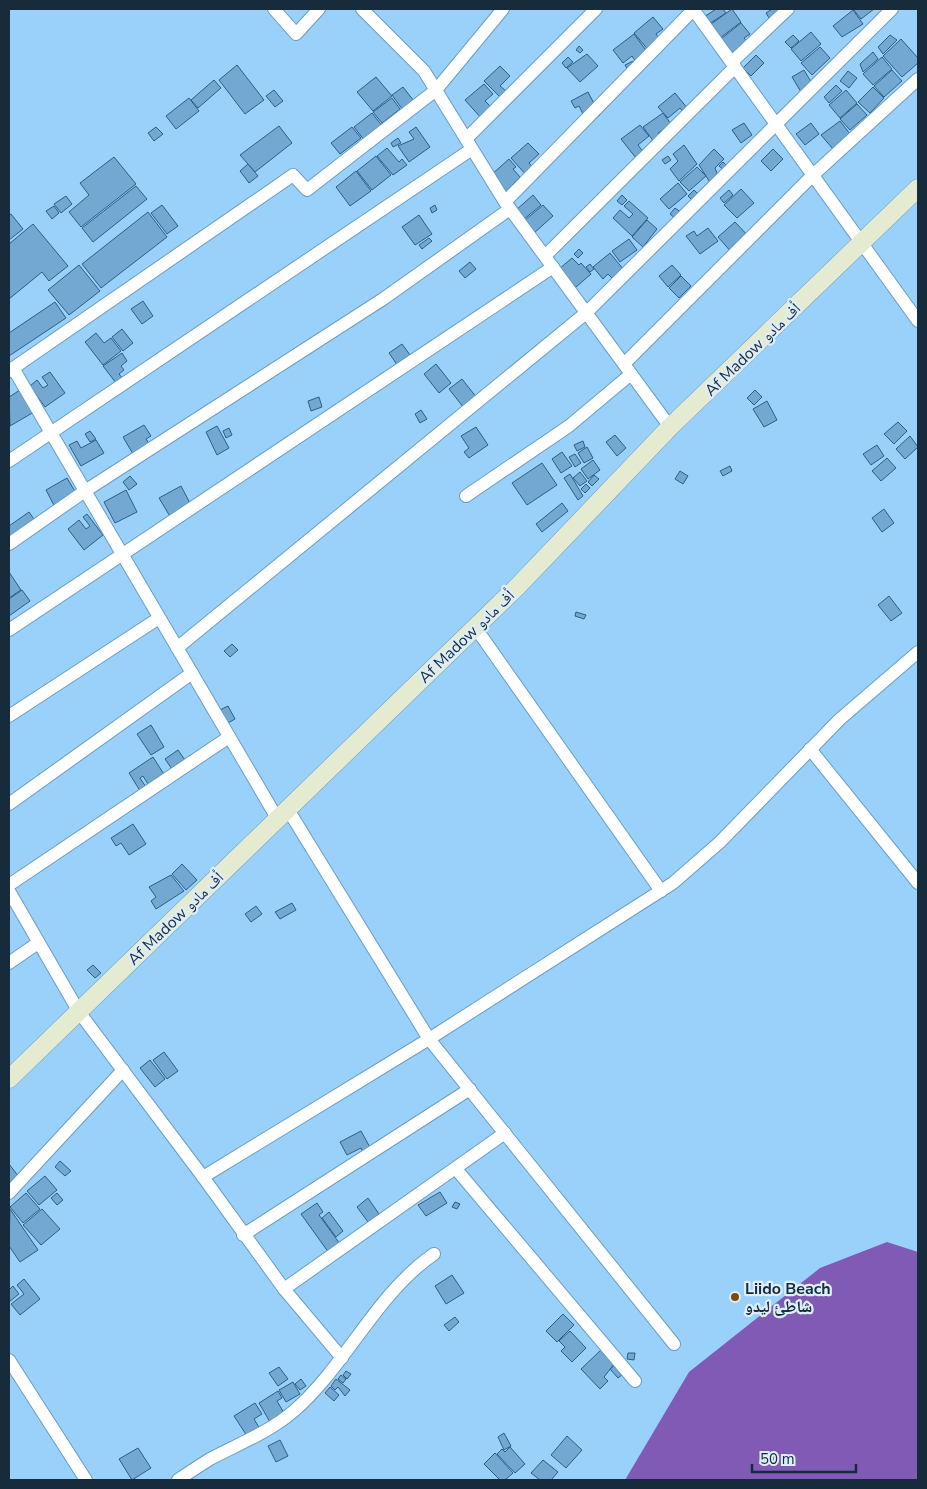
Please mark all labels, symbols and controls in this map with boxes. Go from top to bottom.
street label: Af Madow أف مادو [700,298,806,401]
street label: Af Madow أف مادو [414,585,520,688]
street label: Af Madow أف مادو [123,867,229,970]
place label: Liido Beach شاطئ ليدو [745,1278,831,1318]
marker: Liido Beach شاطئ ليدو [729,1291,741,1303]
scale bar [752,1442,856,1474]
text: 50 m [760,1449,795,1469]

